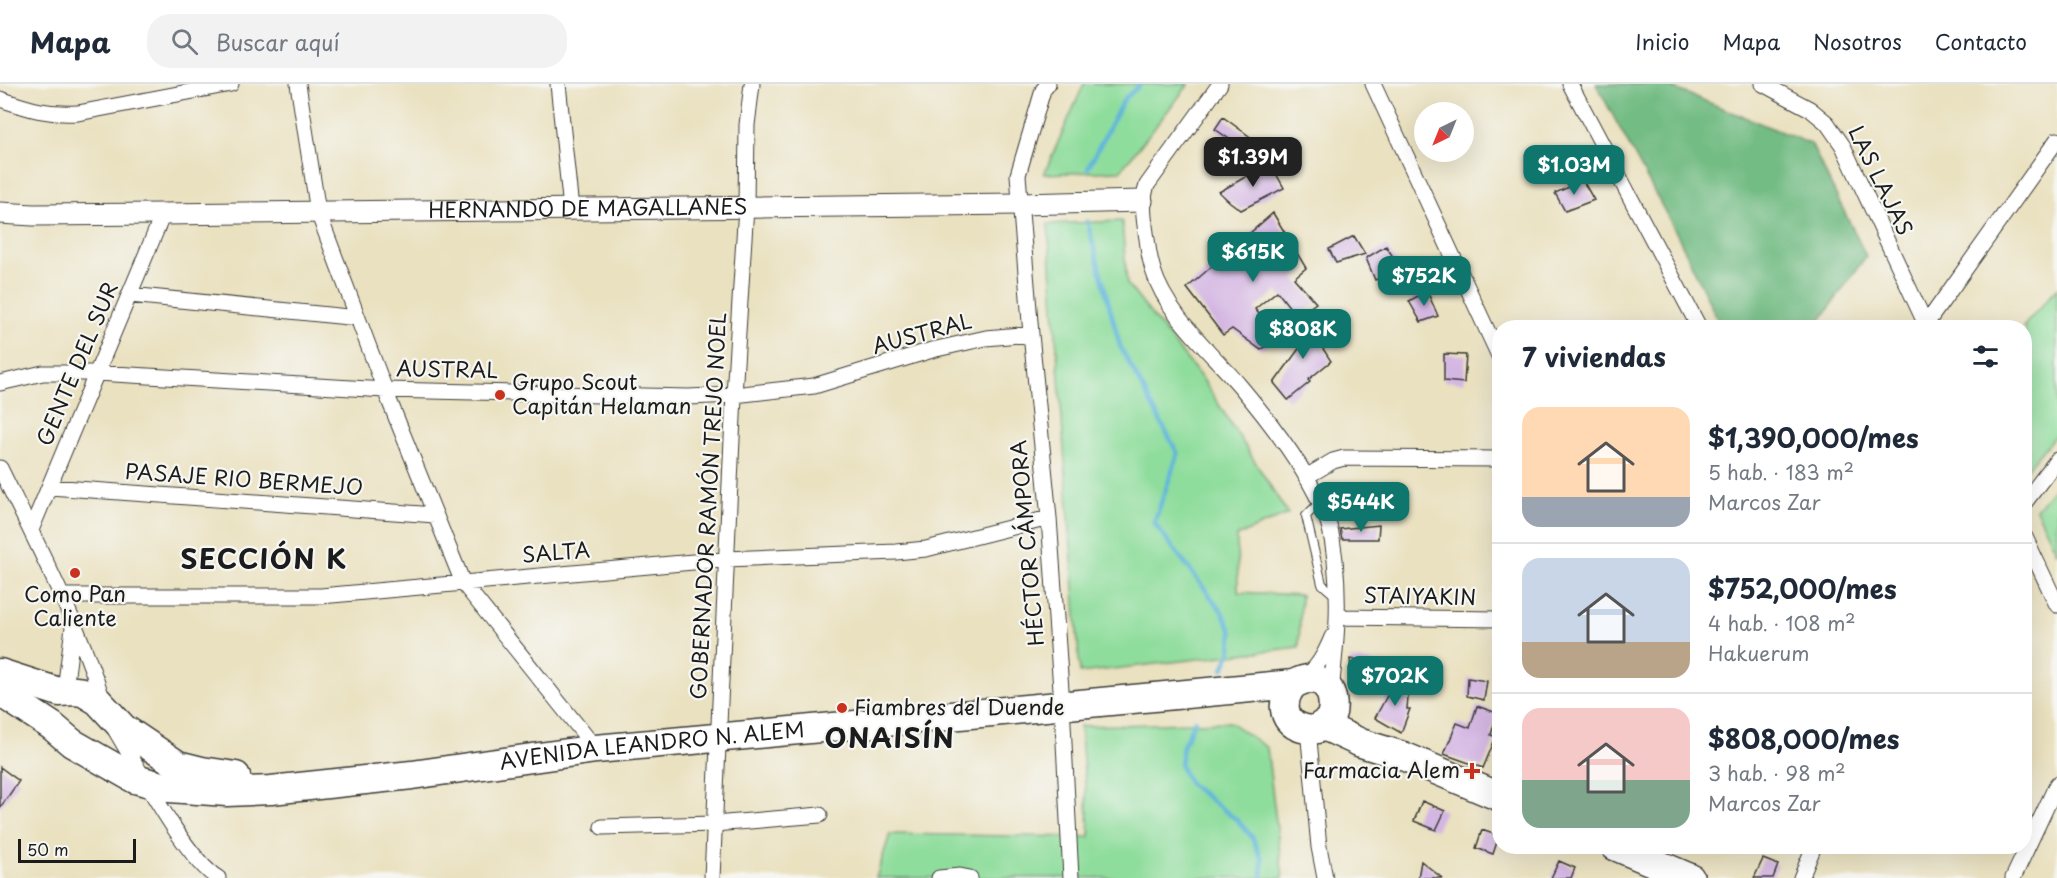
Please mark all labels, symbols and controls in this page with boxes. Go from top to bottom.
search box [147,14,567,68]
text: Mapa [30,20,111,63]
icon: search [168,25,201,58]
text: Buscar aquí [216,25,340,58]
text: Inicio [1635,25,1689,57]
text: Mapa [1722,25,1780,57]
text: Nosotros [1813,25,1902,57]
text: Contacto [1935,25,2027,57]
north arrow [1414,102,1474,162]
map controls [1414,102,1474,162]
street label: LAS LAJAS [1841,120,1922,241]
pin: $1.39M [1204,137,1302,188]
text: $1.39M [1218,141,1288,171]
pin: $1.03M [1525,145,1623,196]
text: $1.03M [1537,149,1611,179]
street label: HERNANDO DE MAGALLANES [428,189,748,225]
pin: $615K [1211,232,1295,283]
text: $615K [1221,236,1285,266]
pin: $752K [1382,256,1466,307]
text: $752K [1392,260,1456,290]
street label: GENTE DEL SUR [27,276,125,450]
street label: AUSTRAL [868,303,975,361]
pin: $808K [1261,309,1345,360]
street label: GOBERNADOR RAMÓN TREJO NOEL [681,312,733,700]
text: $808K [1269,313,1337,343]
text: 7 viviendas [1522,337,1666,376]
icon: filters [1969,340,2002,373]
street label: AUSTRAL [396,351,498,385]
place label: Grupo Scout Capitán Helaman [512,365,691,421]
marker: Grupo Scout Capitán Helaman [493,388,507,402]
text: $1,390,000/mes [1708,418,1919,457]
icon: home [1570,431,1642,503]
street label: HÉCTOR CÁMPORA [1001,439,1051,648]
street label: PASAJE RIO BERMEJO [124,454,364,502]
text: 5 hab. · 183 m² [1708,457,1854,487]
pin: $544K [1319,482,1403,533]
text: $544K [1327,486,1395,516]
text: Marcos Zar [1708,487,1821,517]
street label: SALTA [520,532,591,570]
district label: SECCIÓN K [180,537,348,578]
marker: Como Pan Caliente [68,566,82,580]
text: $752,000/mes [1708,569,1897,608]
place label: Como Pan Caliente [24,577,126,633]
street label: STAIYAKIN [1363,578,1477,612]
icon: home [1570,582,1642,654]
text: 4 hab. · 108 m² [1708,608,1856,638]
text: Hakuerum [1708,638,1809,668]
pin: $702K [1353,656,1437,707]
text: $702K [1361,660,1429,690]
place label: Fiambres del Duende [854,690,1065,722]
marker: Fiambres del Duende [835,701,849,715]
street label: AVENIDA LEANDRO N. ALEM [497,712,806,776]
district label: ONAISÍN [825,716,955,757]
text: $808,000/mes [1708,719,1900,758]
icon: home [1570,732,1642,804]
place label: Farmacia Alem [1303,753,1460,785]
text: 3 hab. · 98 m² [1708,758,1846,788]
marker: Farmacia Alem [1465,764,1479,778]
text: Marcos Zar [1708,788,1821,818]
scale bar [18,836,136,864]
text: 50 m [27,837,68,861]

